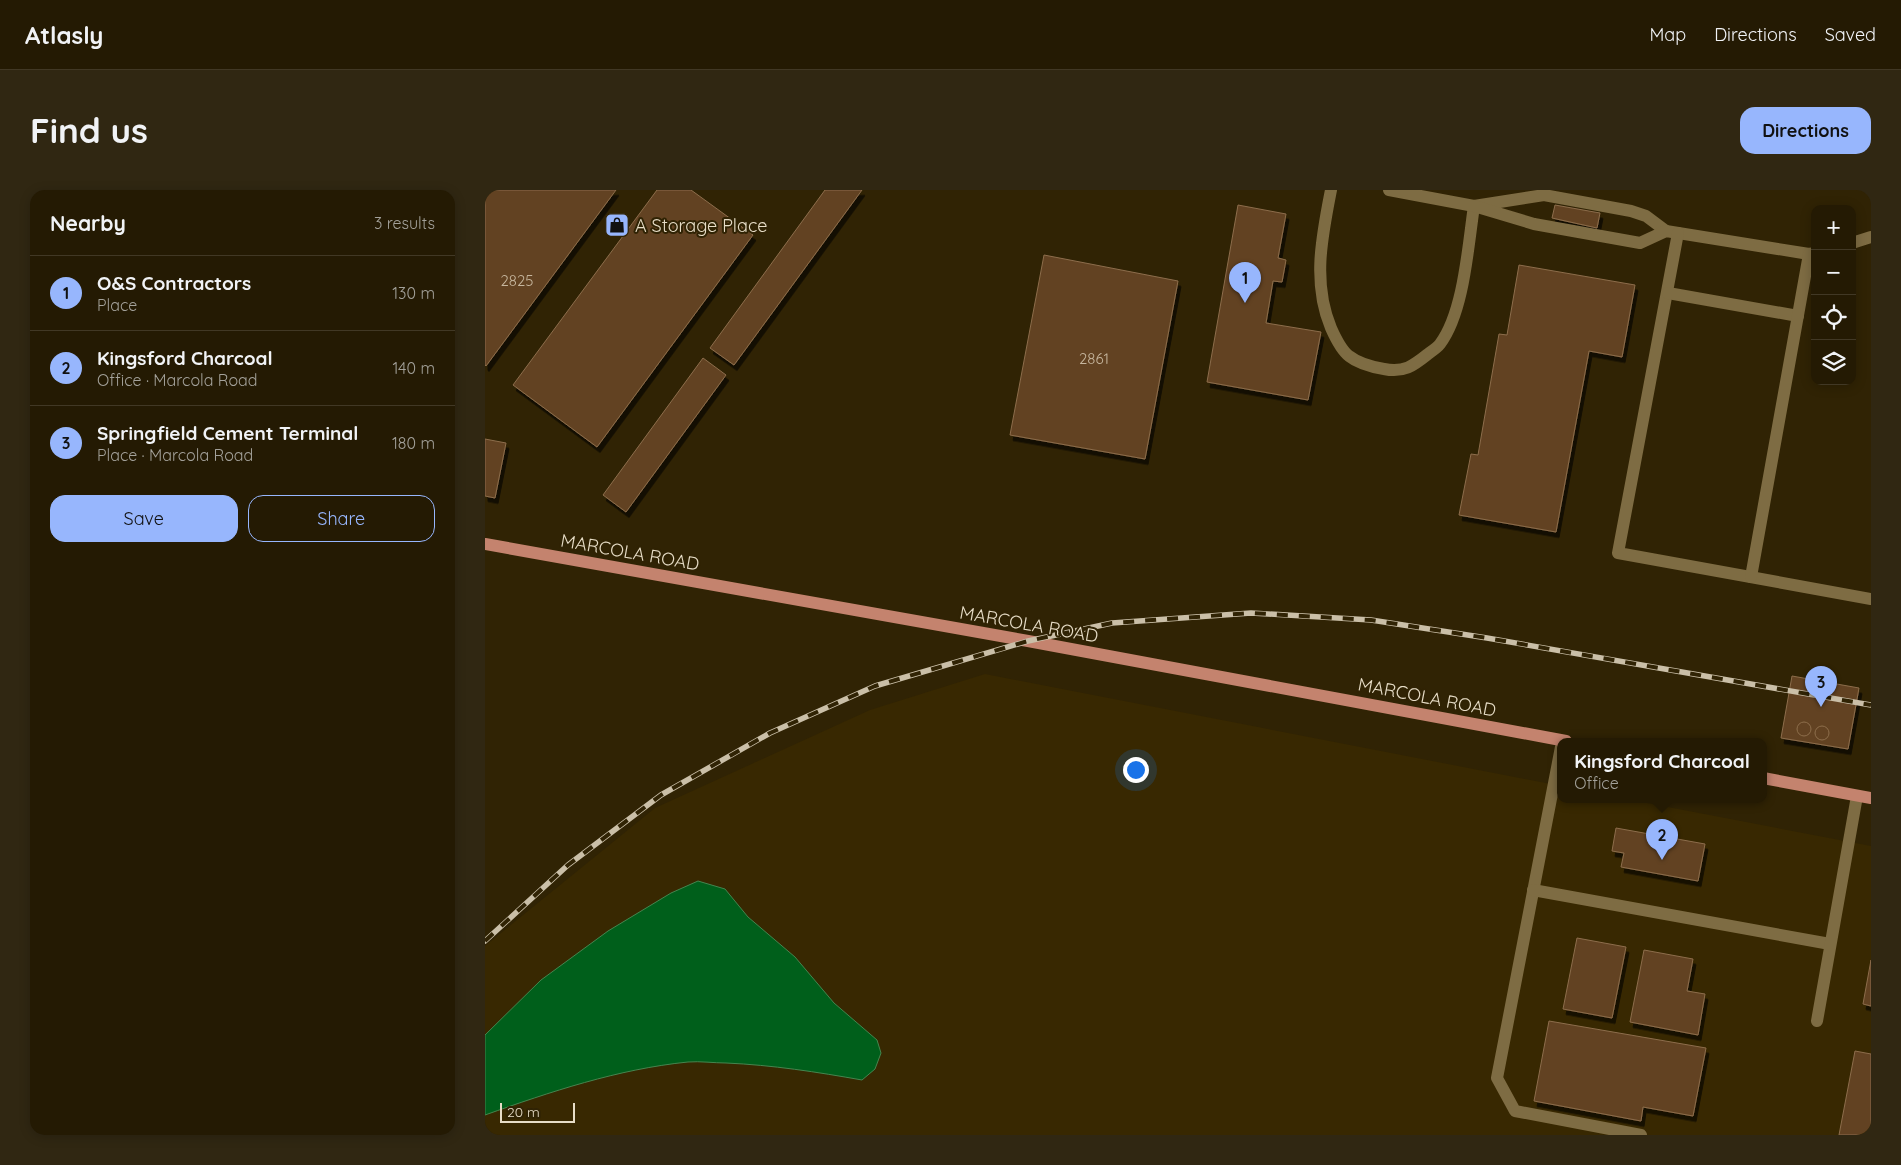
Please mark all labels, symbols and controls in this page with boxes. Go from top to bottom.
text: Atlasly [25,20,103,50]
text: Map [1649,23,1686,46]
text: Directions [1714,23,1797,46]
text: Saved [1825,23,1876,46]
button: Directions [1740,107,1871,154]
text: Find us [30,108,148,152]
map controls [1811,205,1856,385]
button: + [1811,205,1856,250]
text: Nearby [50,210,126,236]
shop icon: A Storage Place [604,212,630,238]
text: 3 results [374,213,435,233]
place label: A Storage Place [635,214,767,237]
button: − [1811,250,1856,295]
pin: 1 [1229,262,1261,303]
text: O&S Contractors [97,271,251,295]
house number: 2825 [501,271,533,290]
text: 1 [63,283,69,303]
text: 130 m [392,283,435,303]
text: Place [97,295,137,315]
button: locate [1811,295,1856,340]
button: layers [1811,340,1856,385]
text: Kingsford Charcoal [97,346,273,370]
house number: 2861 [1079,349,1109,368]
text: 2 [61,358,71,378]
text: 140 m [392,358,435,378]
text: Office · Marcola Road [97,370,258,390]
text: Springfield Cement Terminal [97,421,358,445]
text: 3 [62,433,70,453]
text: 180 m [392,433,435,453]
text: Place · Marcola Road [97,445,253,465]
button: Save [50,495,238,542]
button: Share [248,495,435,542]
street label: MARCOLA ROAD [559,528,701,576]
street label: MARCOLA ROAD [958,600,1100,648]
pin: 3 [1805,666,1837,707]
street label: MARCOLA ROAD [1356,672,1498,722]
popup [1557,738,1767,803]
text: Kingsford Charcoal [1574,749,1750,773]
your location [1123,757,1149,783]
text: Office [1574,773,1619,793]
pin: 2 [1646,819,1678,860]
scale bar [500,1100,575,1123]
text: 20 m [507,1103,540,1121]

